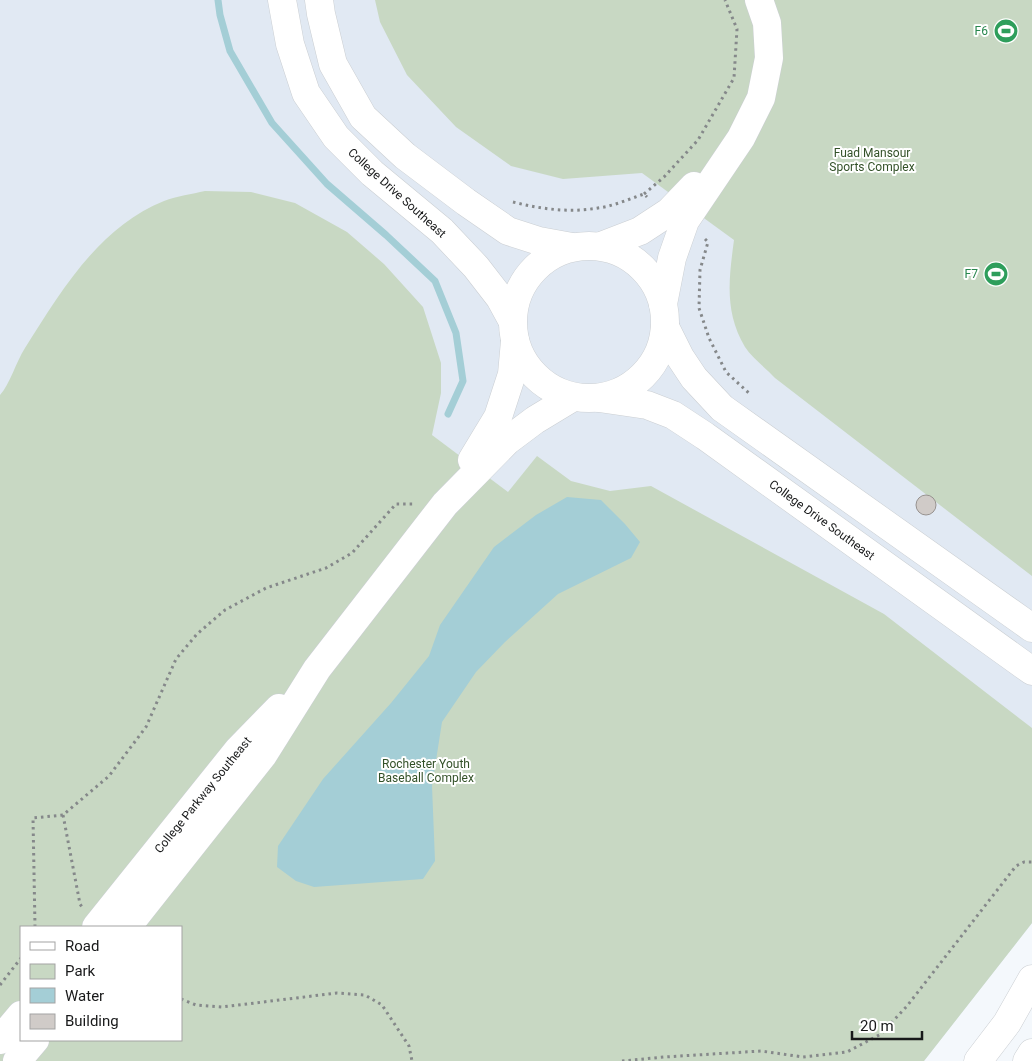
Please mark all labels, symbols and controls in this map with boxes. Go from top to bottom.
sports icon: F6 [993,18,1019,44]
place label: F6 [975,24,988,38]
street label: College Drive Southeast [345,145,449,241]
park label: Fuad Mansour Sports Complex [829,146,915,174]
sports icon: F7 [983,261,1009,287]
place label: F7 [965,267,978,281]
street label: College Drive Southeast [767,477,878,563]
street label: College Parkway Southeast [152,734,254,856]
park label: Rochester Youth Baseball Complex [378,757,474,785]
legend [20,926,182,1041]
text: Road [65,937,99,955]
text: Park [65,962,96,980]
text: Water [65,987,104,1005]
scale bar [852,1008,922,1040]
text: Building [65,1012,119,1030]
text: 20 m [860,1017,894,1035]

